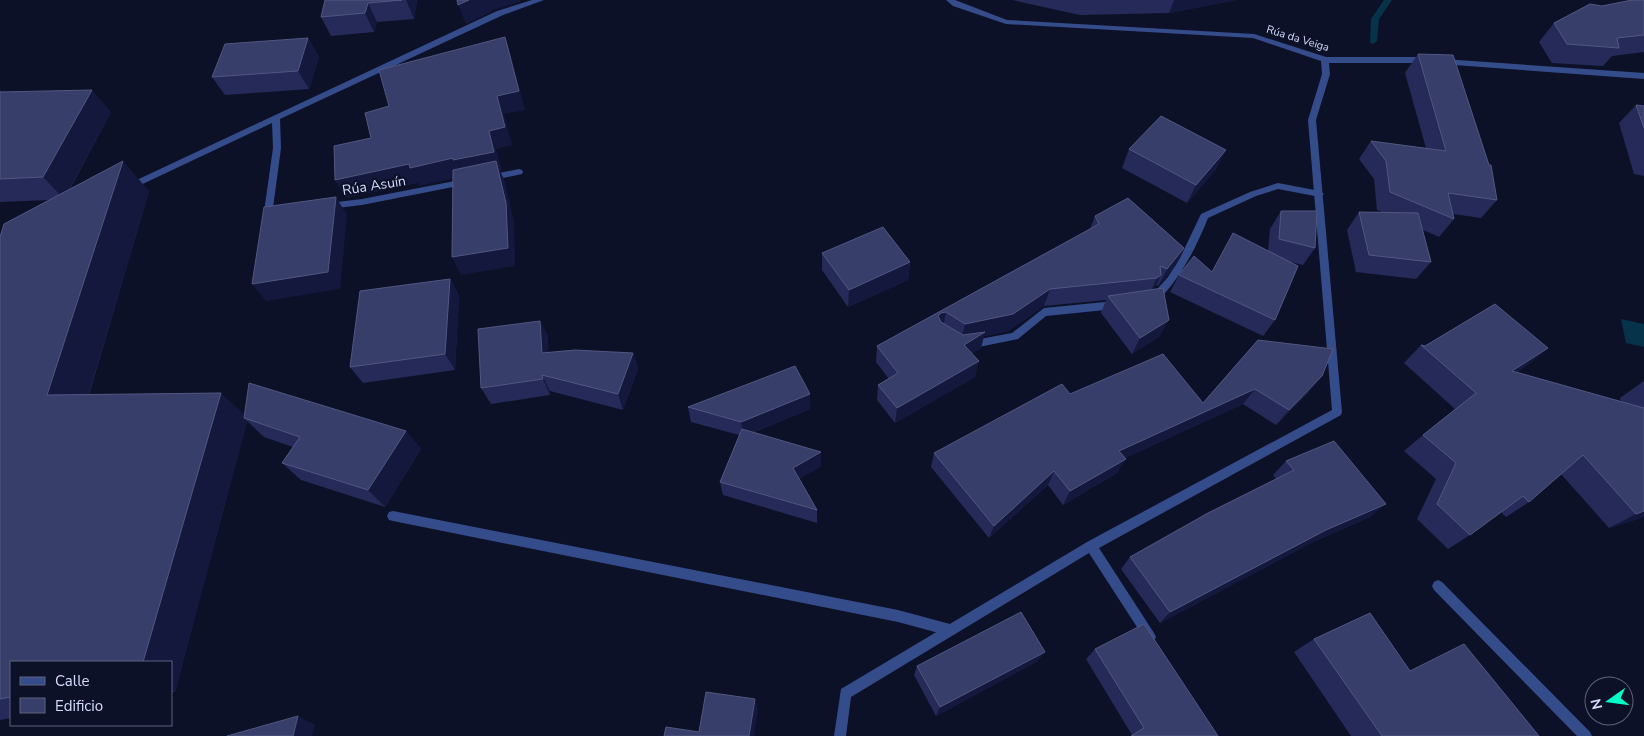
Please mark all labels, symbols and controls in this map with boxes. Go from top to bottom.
street label: Rúa da Veiga [1265,22,1331,55]
street label: Rúa Asuín [341,171,407,200]
legend [10,661,172,726]
text: Calle [55,671,90,691]
north arrow [1584,676,1634,726]
text: Edificio [55,696,103,716]
text: N [1586,697,1607,711]

